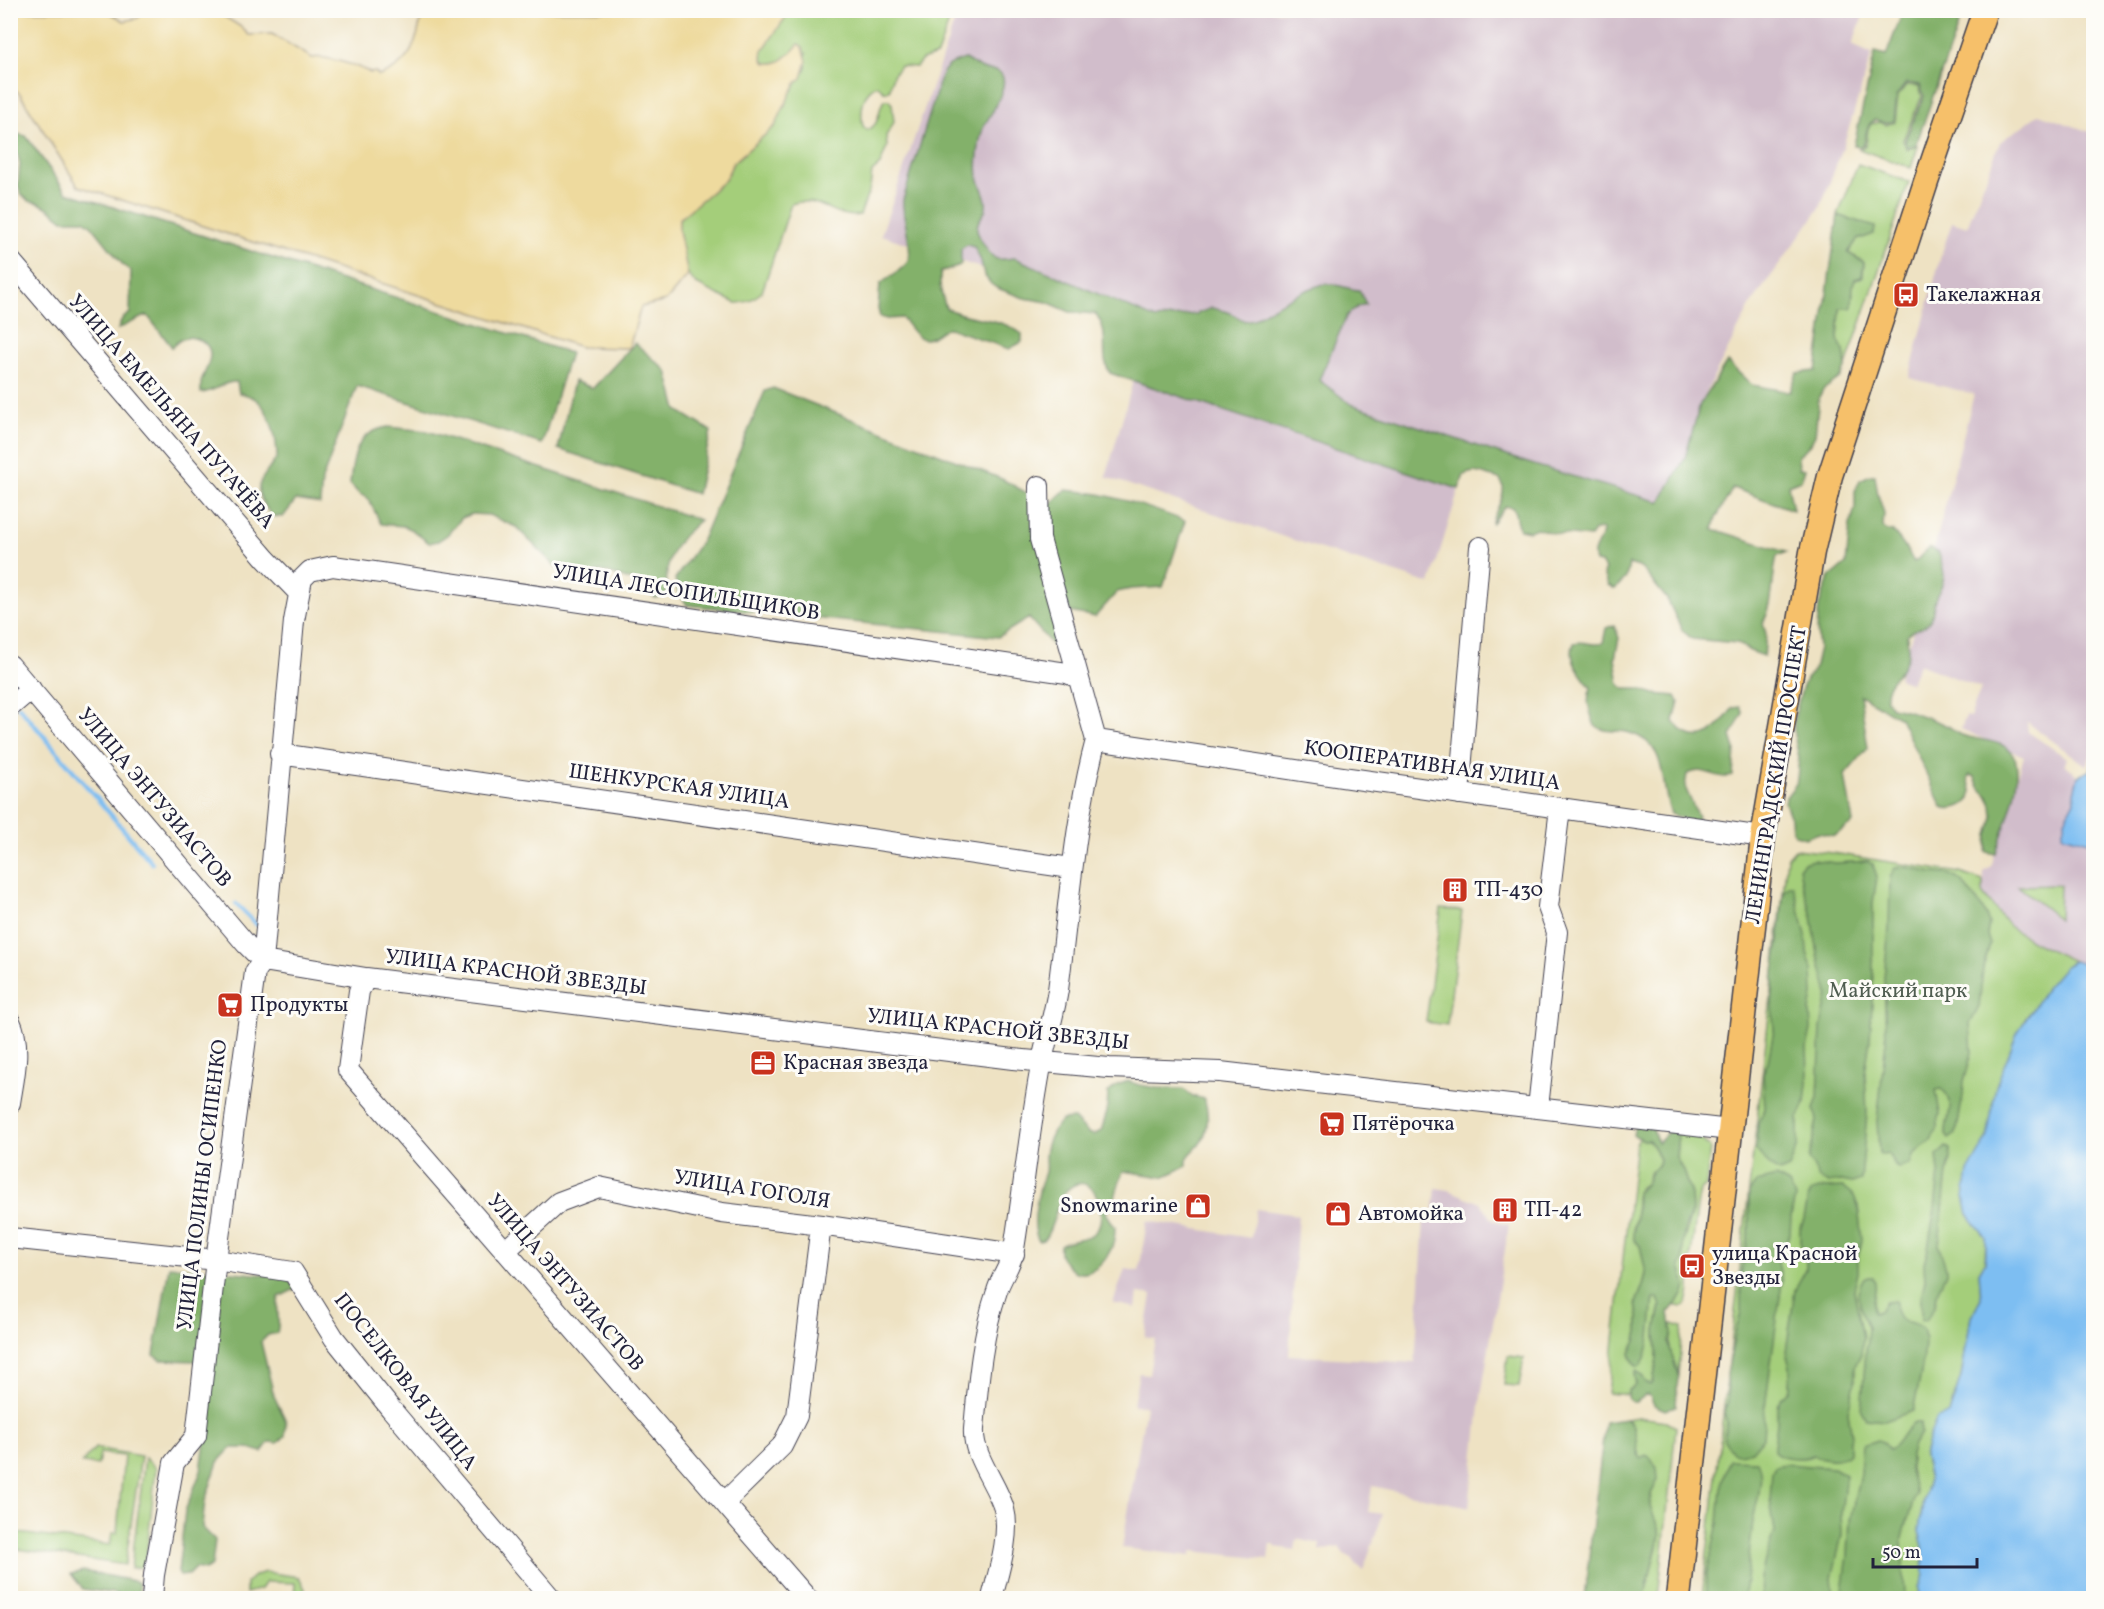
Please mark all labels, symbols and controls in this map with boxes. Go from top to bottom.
bus stop icon: Такелажная [1891,280,1921,310]
place label: Такелажная [1926,281,2041,310]
street label: УЛИЦА ЕМЕЛЬЯНА ПУГАЧЁВА [61,288,281,536]
street label: УЛИЦА ЛЕСОПИЛЬЩИКОВ [550,558,822,628]
street label: ЛЕНИНГРАДСКИЙ ПРОСПЕКТ [1739,624,1815,926]
street label: УЛИЦА ЭНТУЗИАСТОВ [70,702,238,894]
street label: КООПЕРАТИВНАЯ УЛИЦА [1302,734,1562,798]
street label: ШЕНКУРСКАЯ УЛИЦА [567,757,792,817]
building icon: ТП-430 [1440,875,1470,905]
place label: ТП-430 [1474,876,1543,905]
street label: УЛИЦА КРАСНОЙ ЗВЕЗДЫ [383,943,649,1003]
park label: Майский парк [1829,977,1967,1006]
supermarket icon: Продукты [215,990,245,1020]
place label: Продукты [250,991,349,1020]
street label: УЛИЦА КРАСНОЙ ЗВЕЗДЫ [865,1002,1131,1058]
street label: УЛИЦА ПОЛИНЫ ОСИПЕНКО [171,1038,235,1332]
office icon: Красная звезда [748,1048,778,1078]
place label: Красная звезда [783,1049,929,1078]
supermarket icon: Пятёрочка [1317,1109,1347,1139]
place label: Пятёрочка [1352,1110,1455,1139]
street label: УЛИЦА ГОГОЛЯ [672,1163,832,1217]
street label: УЛИЦА ЭНТУЗИАСТОВ [480,1188,650,1378]
shop icon: Snowmarine [1183,1191,1213,1221]
place label: Snowmarine [1060,1192,1178,1221]
building icon: ТП-42 [1490,1195,1520,1225]
place label: ТП-42 [1524,1196,1582,1225]
shop icon: Автомойка [1323,1199,1353,1229]
place label: Автомойка [1358,1200,1464,1229]
place label: улица Красной Звезды [1712,1240,1858,1293]
bus stop icon: улица Красной Звезды [1677,1251,1707,1281]
street label: ПОСЕЛКОВАЯ УЛИЦА [326,1287,484,1477]
scale bar [1873,1531,1976,1569]
text: 50 m [1882,1541,1921,1566]

